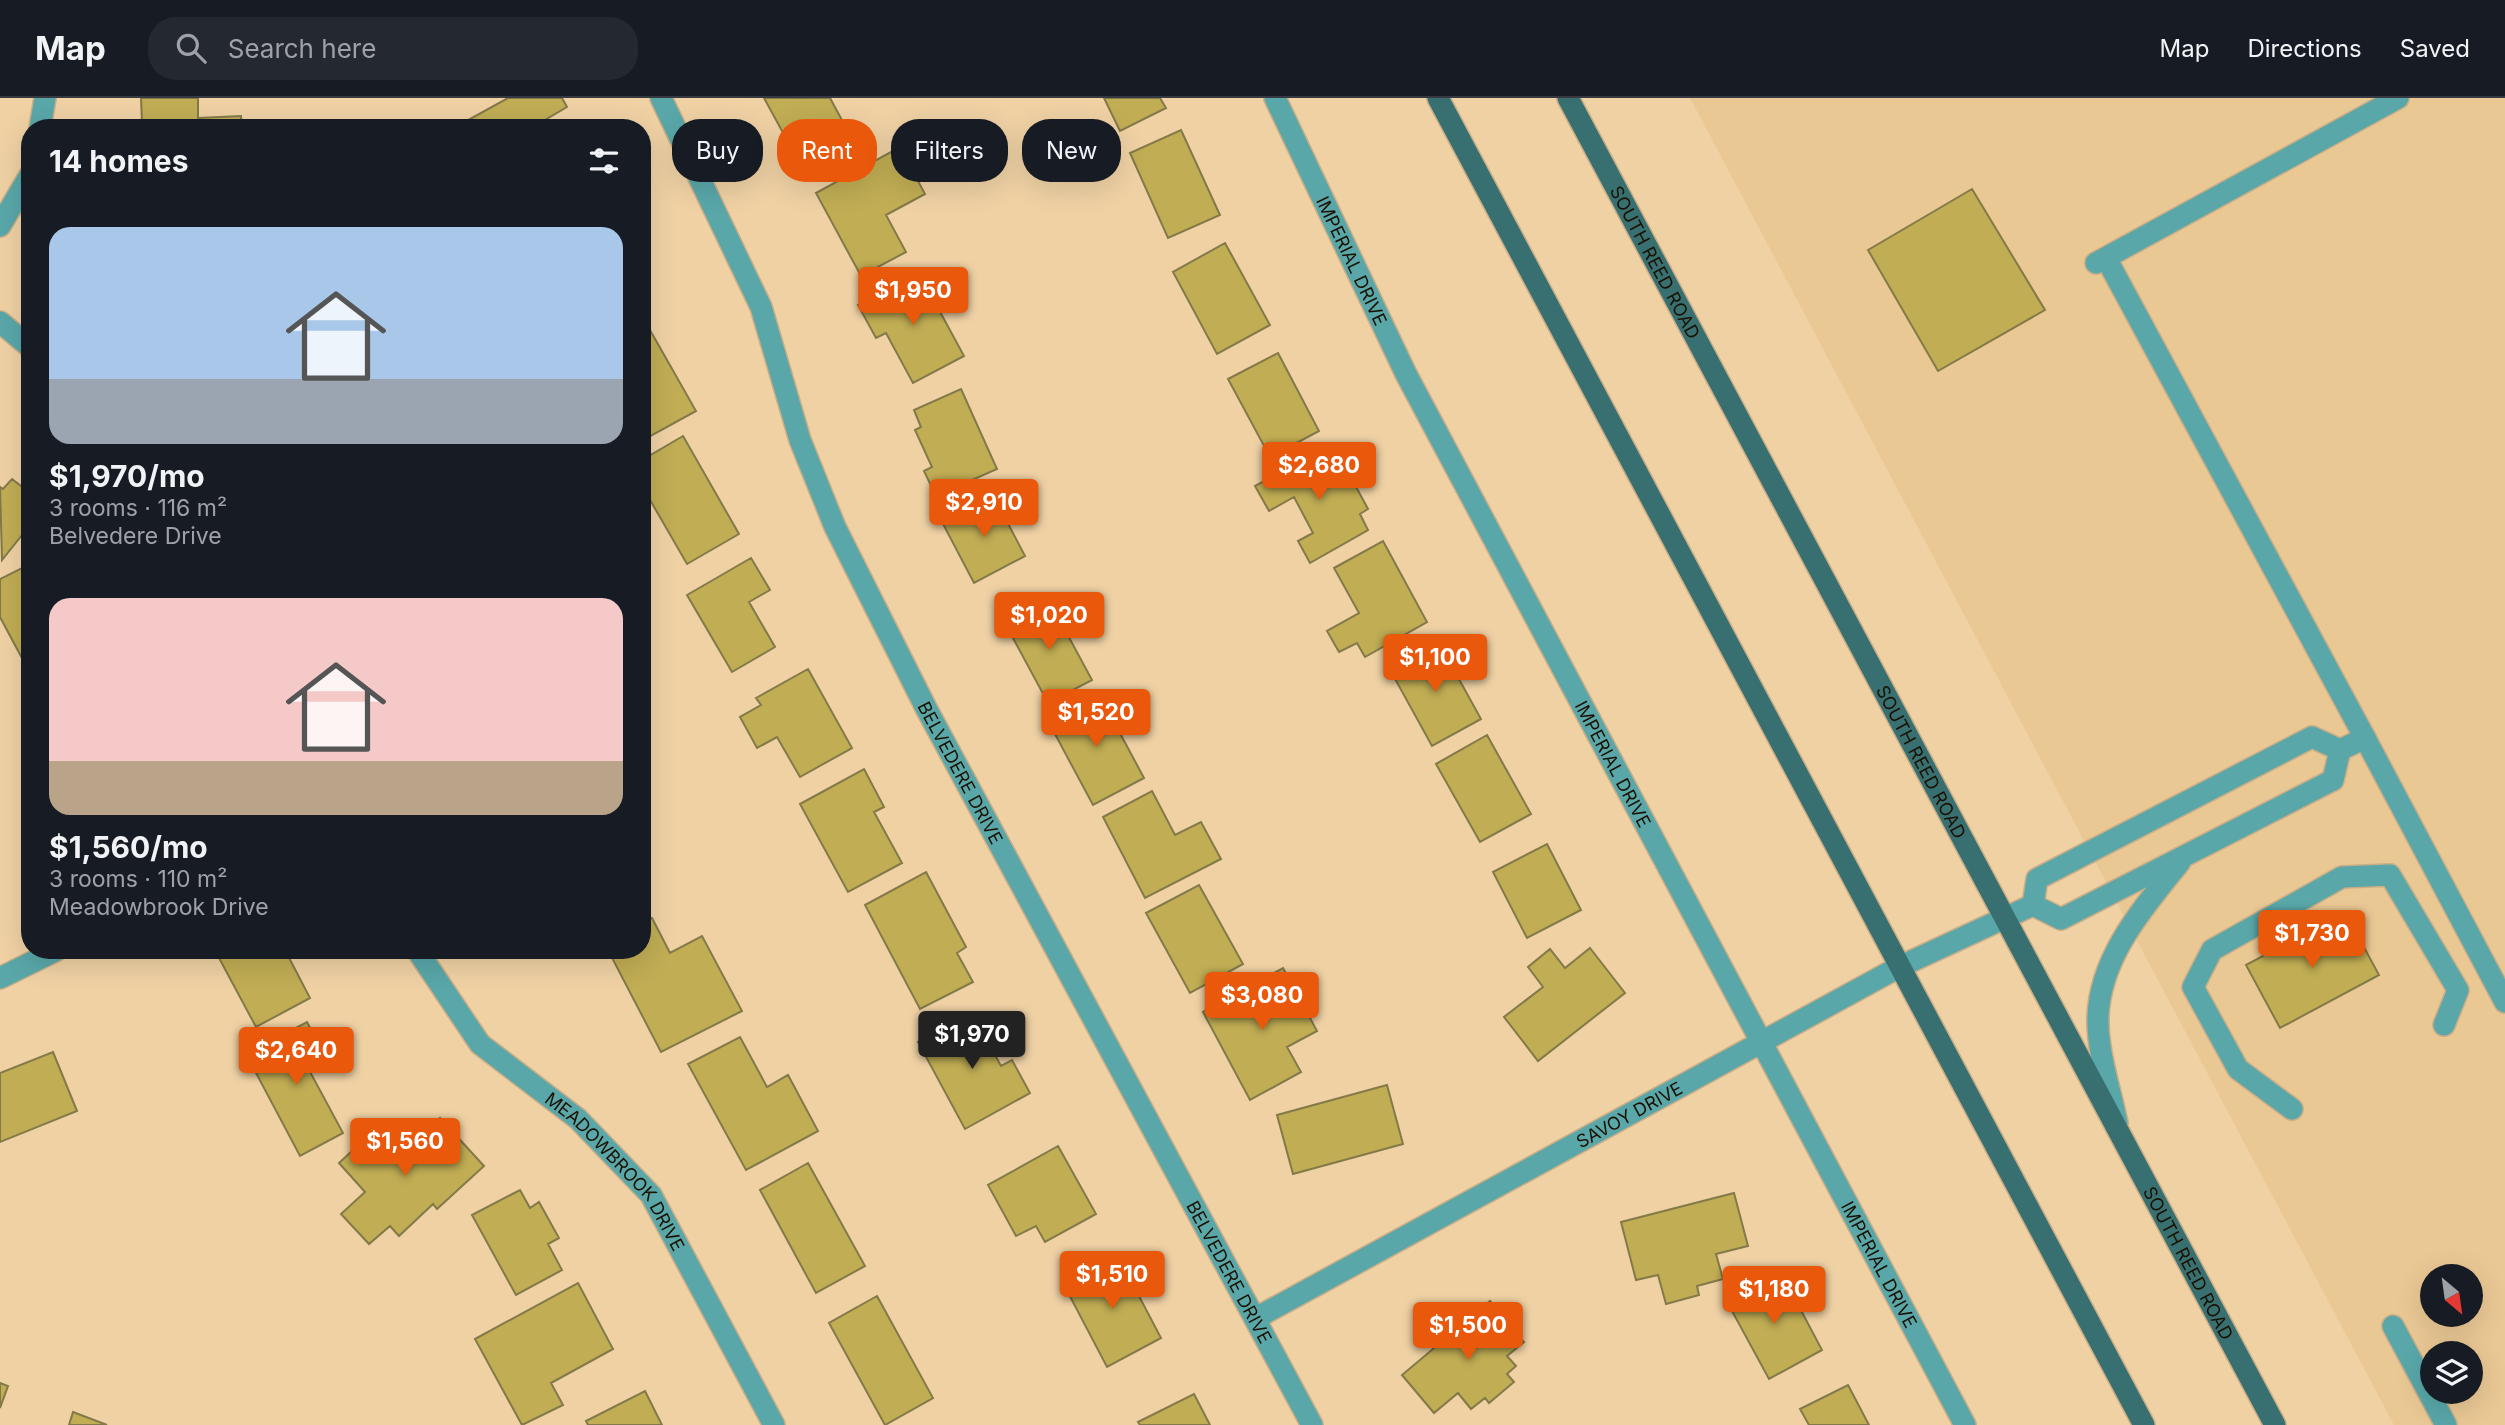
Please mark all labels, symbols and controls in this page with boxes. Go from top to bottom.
search box [148,17,638,80]
text: Map [35,28,106,68]
icon: search [172,29,210,67]
text: Search here [228,33,376,64]
text: Map [2160,34,2209,63]
text: Directions [2247,34,2362,63]
text: Saved [2400,34,2470,63]
chip: Buy [672,119,763,182]
chip: Rent [777,119,877,182]
chip: Filters [891,119,1008,182]
chip: New [1022,119,1121,182]
icon: filters [585,142,623,180]
text: 14 homes [49,143,188,179]
street label: SOUTH REED ROAD [1606,182,1705,342]
street label: IMPERIAL DRIVE [1313,193,1392,328]
pin: $1,950 [856,268,970,327]
icon: home [273,273,399,399]
text: $1,950 [874,276,952,304]
pin: $2,680 [1262,442,1376,502]
text: $2,680 [1278,451,1360,479]
text: $1,970/mo [49,458,205,494]
pin: $2,910 [927,480,1041,539]
text: $2,910 [945,488,1023,516]
text: 3 rooms · 116 m² [49,494,227,522]
text: Belvedere Drive [49,522,222,550]
pin: $1,020 [992,592,1106,652]
text: $1,020 [1010,601,1088,629]
pin: $1,100 [1378,634,1492,694]
text: $1,100 [1399,643,1471,671]
icon: home [273,644,399,770]
street label: SOUTH REED ROAD [1872,682,1971,842]
pin: $1,520 [1039,690,1153,749]
street label: IMPERIAL DRIVE [1571,697,1656,831]
street label: BELVEDERE DRIVE [914,698,1008,847]
text: $1,520 [1057,698,1135,726]
text: $1,560/mo [49,829,208,865]
text: 3 rooms · 110 m² [49,865,227,893]
text: Meadowbrook Drive [49,893,269,921]
pin: $1,730 [2255,910,2369,970]
text: $1,730 [2274,919,2350,947]
pin: $3,080 [1205,972,1319,1032]
text: $3,080 [1221,981,1303,1009]
pin: $1,970 [915,1012,1029,1071]
text: $1,970 [934,1020,1010,1048]
pin: $2,640 [239,1028,353,1087]
text: $2,640 [255,1036,337,1064]
street label: SAVOY DRIVE [1572,1077,1686,1152]
street label: MEADOWBROOK DRIVE [541,1088,689,1254]
pin: $1,560 [348,1118,462,1178]
text: $1,560 [366,1127,444,1155]
street label: SOUTH REED ROAD [2139,1183,2238,1343]
street label: BELVEDERE DRIVE [1183,1197,1276,1347]
street label: IMPERIAL DRIVE [1837,1198,1922,1331]
pin: $1,510 [1055,1252,1169,1311]
text: $1,510 [1076,1260,1148,1288]
north arrow [2420,1264,2483,1326]
map controls [2420,1264,2483,1404]
pin: $1,180 [1717,1266,1831,1326]
text: $1,180 [1739,1275,1809,1303]
pin: $1,500 [1411,1302,1525,1362]
text: $1,500 [1429,1311,1507,1339]
button: layers [2420,1341,2483,1404]

